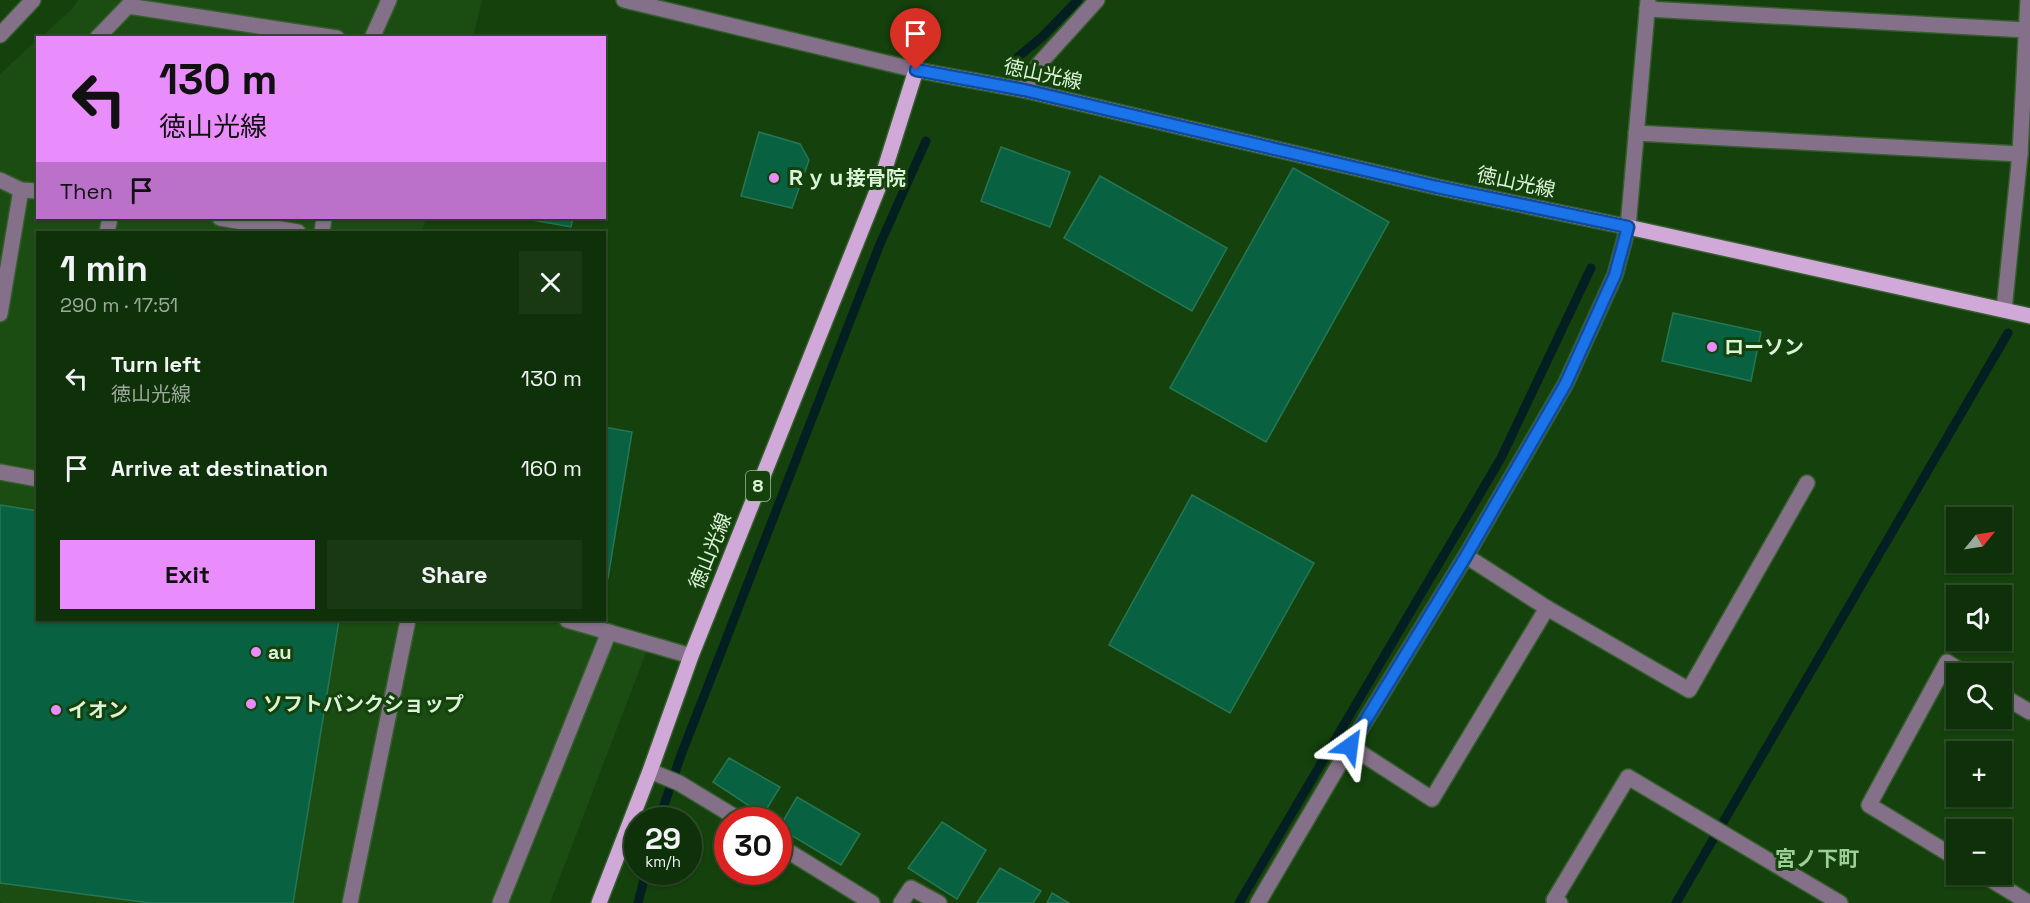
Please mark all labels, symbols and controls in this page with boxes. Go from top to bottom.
pin [890,8,941,70]
icon: arrive [899,17,932,50]
text: 130 m [159,53,277,106]
street label: 徳山光線 [1001,53,1085,95]
icon: left [60,60,138,138]
text: 徳山光線 [159,109,267,144]
street label: 徳山光線 [1474,161,1558,203]
place label: Ｒｙｕ接骨院 [786,165,906,191]
marker: Ｒｙｕ接骨院 [767,171,781,185]
icon: arrive [125,174,158,207]
text: Then [60,177,113,205]
text: 1 min [60,246,148,292]
button: close [519,251,582,314]
text: 290 m · 17:51 [60,292,178,318]
place label: ローソン [1724,334,1804,360]
marker: ローソン [1705,340,1719,354]
text: Turn left [111,350,201,378]
icon: left [60,362,93,395]
text: 130 m [521,364,582,392]
text: 徳山光線 [111,381,191,407]
icon: arrive [60,452,93,485]
text: Arrive at destination [111,454,328,482]
text: 160 m [521,454,582,482]
road number: 8 [746,471,770,501]
north arrow [1946,507,2012,573]
map controls [1946,507,2012,885]
street label: 徳山光線 [683,509,737,593]
button: Exit [60,540,315,609]
button: Share [327,540,582,609]
button: sound [1946,585,2012,651]
place label: au [268,639,292,665]
marker: au [249,645,263,659]
button: search [1946,663,2012,729]
place label: ソフトバンクショップ [263,691,464,717]
place label: イオン [68,697,128,723]
marker: ソフトバンクショップ [244,697,258,711]
marker: イオン [49,703,63,717]
position arrow [1318,714,1382,778]
button: + [1946,741,2012,807]
speed limit sign: 30 [714,807,792,885]
text: 29 [645,819,681,858]
button: − [1946,819,2012,885]
district label: 宮ノ下町 [1775,845,1859,872]
text: km/h [645,852,681,871]

